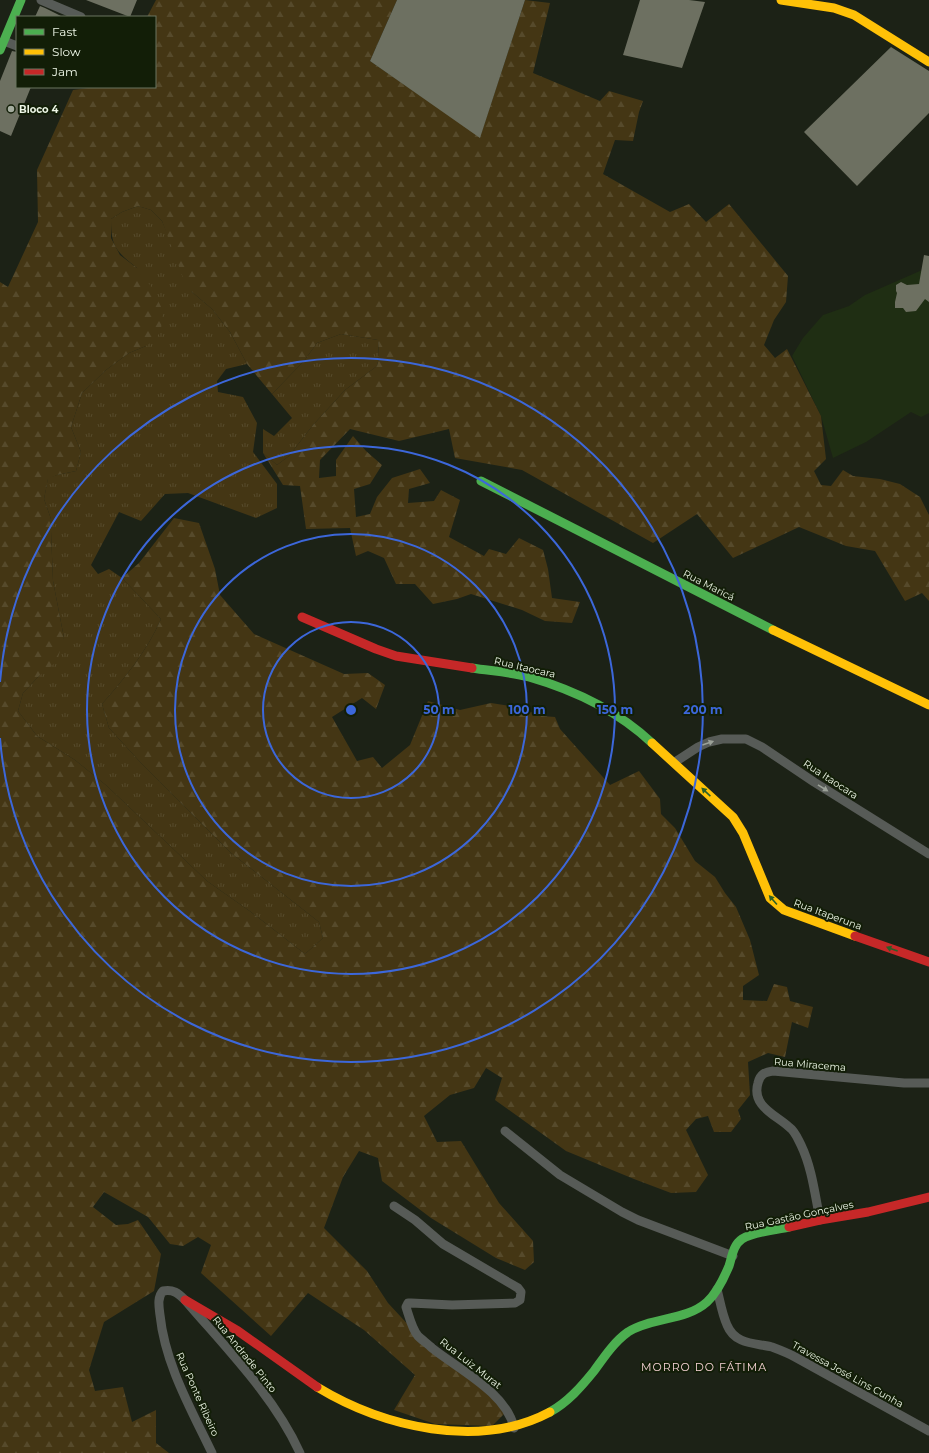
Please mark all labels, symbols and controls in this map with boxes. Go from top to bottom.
legend [16,16,156,88]
text: Fast [52,24,77,39]
text: Slow [52,44,81,59]
text: Jam [51,64,78,79]
place label: Bloco 4 [19,103,58,116]
marker: Bloco 4 [6,104,16,114]
street label: Rua Maricá [681,567,737,604]
street label: Rua Itaocara [493,654,557,681]
text: 50 m [423,702,455,717]
text: 100 m [509,702,545,717]
text: 150 m [597,702,633,717]
text: 200 m [683,702,723,717]
centre of rings [344,703,358,717]
one-way arrow [703,740,715,746]
street label: Rua Itaocara [801,757,861,802]
one-way arrow [818,784,829,792]
one-way arrow [701,787,711,796]
one-way arrow [769,895,778,905]
street label: Rua Itaperuna [792,896,864,933]
one-way arrow [886,946,898,952]
street label: Rua Miracema [773,1055,847,1074]
street label: Rua Gastão Gonçalves [744,1198,855,1233]
street label: Rua Andrade Pinto [210,1313,280,1395]
street label: Rua Luiz Murat [437,1335,504,1392]
street label: Travessa José Lins Cunha [790,1338,906,1410]
street label: Rua Ponte Ribeiro [173,1350,222,1438]
district label: MORRO DO FÁTIMA [641,1360,767,1374]

